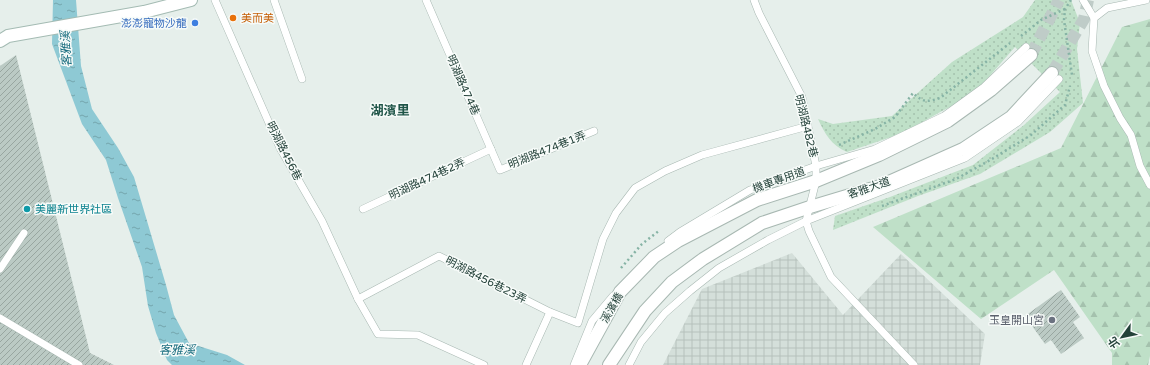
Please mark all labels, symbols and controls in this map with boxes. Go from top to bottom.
place label: 美而美 [241,12,274,25]
marker: 美而美 [228,13,238,23]
place label: 澎澎寵物沙龍 [121,17,187,30]
marker: 澎澎寵物沙龍 [190,18,200,28]
water label: 客雅溪 [58,29,74,67]
street label: 明湖路474巷 [444,53,482,117]
street label: 明湖路482巷 [792,93,820,159]
district label: 湖濱里 [370,103,410,119]
street label: 明湖路456巷 [264,119,304,183]
street label: 明湖路474巷1弄 [506,128,588,172]
street label: 明湖路474巷2弄 [387,156,467,202]
street label: 機車專用道 [751,164,807,196]
street label: 客雅大道 [846,175,892,201]
place label: 美麗新世界社區 [35,203,112,216]
marker: 美麗新世界社區 [22,204,32,214]
street label: 明湖路456巷23弄 [443,254,529,306]
street label: 溪濱橋 [598,290,626,326]
place label: 玉皇開山宮 [989,314,1044,327]
marker: 玉皇開山宮 [1047,315,1057,325]
north arrow [1102,317,1142,357]
text: 北 [1106,334,1122,350]
water label: 客雅溪 [159,343,197,357]

